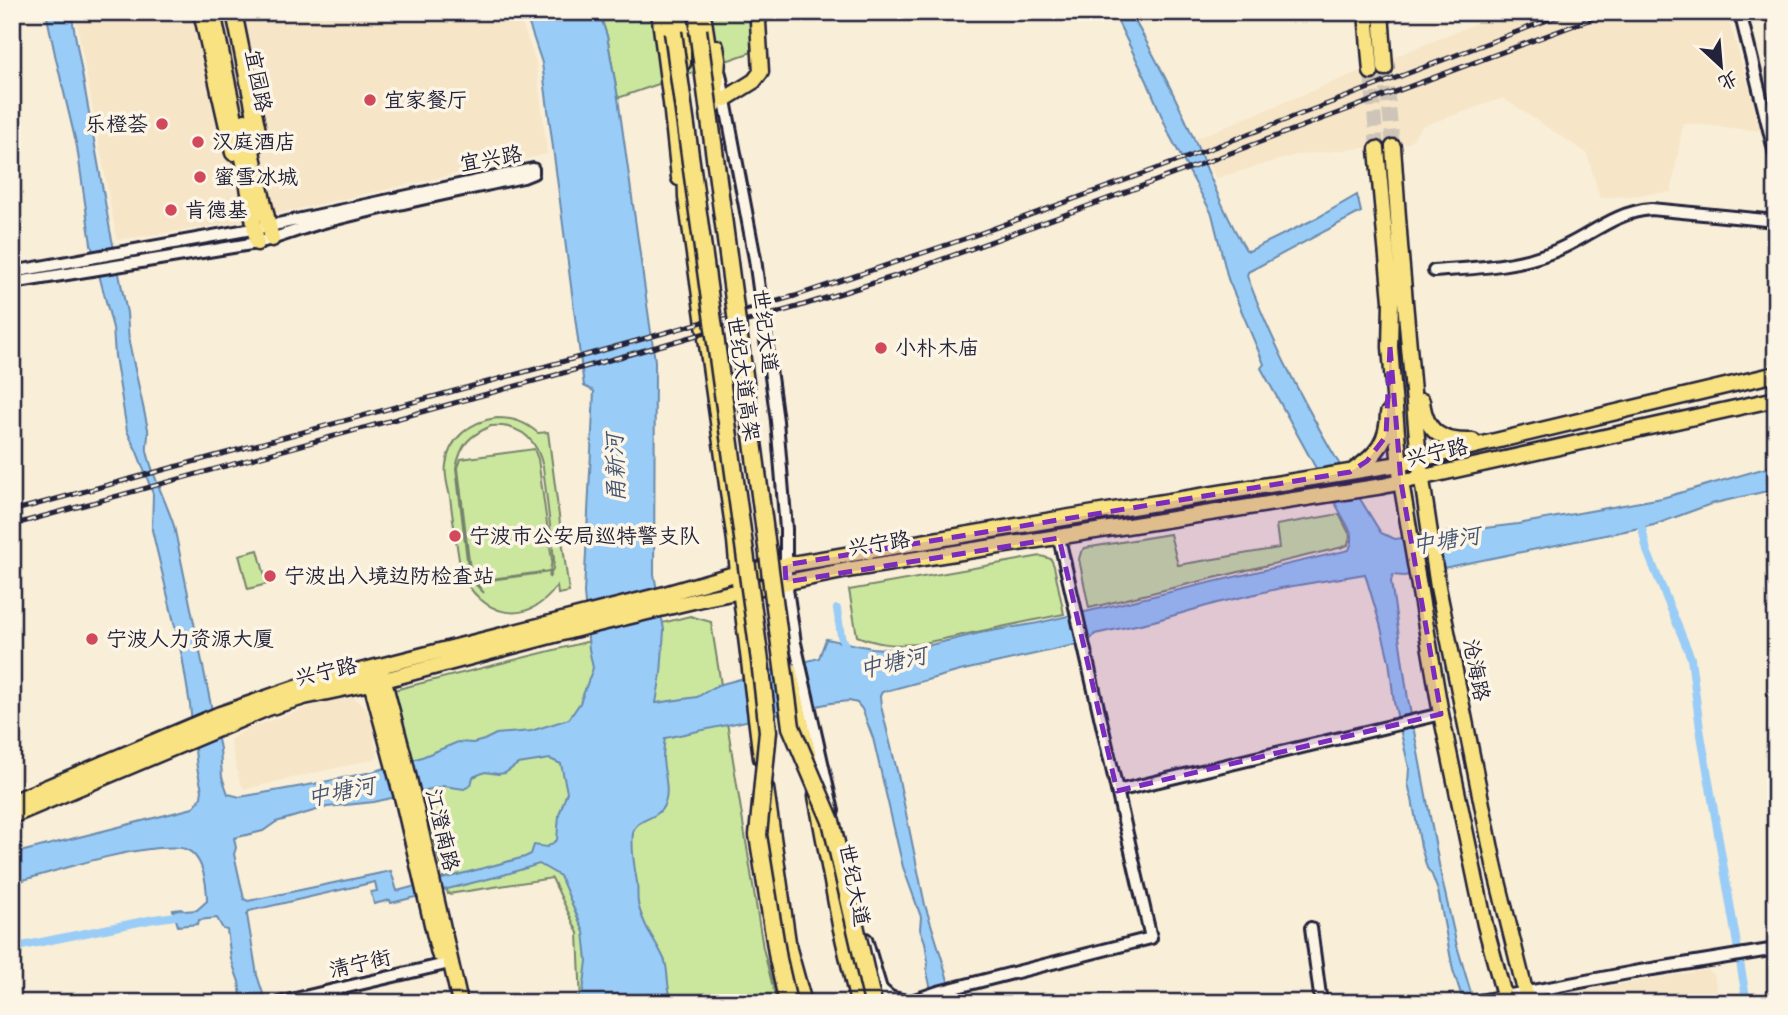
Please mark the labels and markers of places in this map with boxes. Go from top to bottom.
place label: 宜家餐厅 [384,86,468,115]
marker: 宜家餐厅 [362,92,378,108]
place label: 乐橙荟 [85,110,148,139]
marker: 乐橙荟 [154,116,170,132]
place label: 汉庭酒店 [212,128,296,157]
marker: 汉庭酒店 [190,134,206,150]
place label: 蜜雪冰城 [214,163,298,192]
marker: 蜜雪冰城 [192,169,208,185]
place label: 肯德基 [185,196,248,225]
marker: 肯德基 [163,202,179,218]
place label: 小朴木庙 [895,334,979,363]
marker: 小朴木庙 [873,340,889,356]
place label: 宁波市公安局巡特警支队 [469,522,700,551]
marker: 宁波市公安局巡特警支队 [447,528,463,544]
place label: 宁波出入境边防检查站 [284,562,494,591]
marker: 宁波出入境边防检查站 [262,568,278,584]
place label: 宁波人力资源大厦 [106,625,274,654]
marker: 宁波人力资源大厦 [84,631,100,647]

